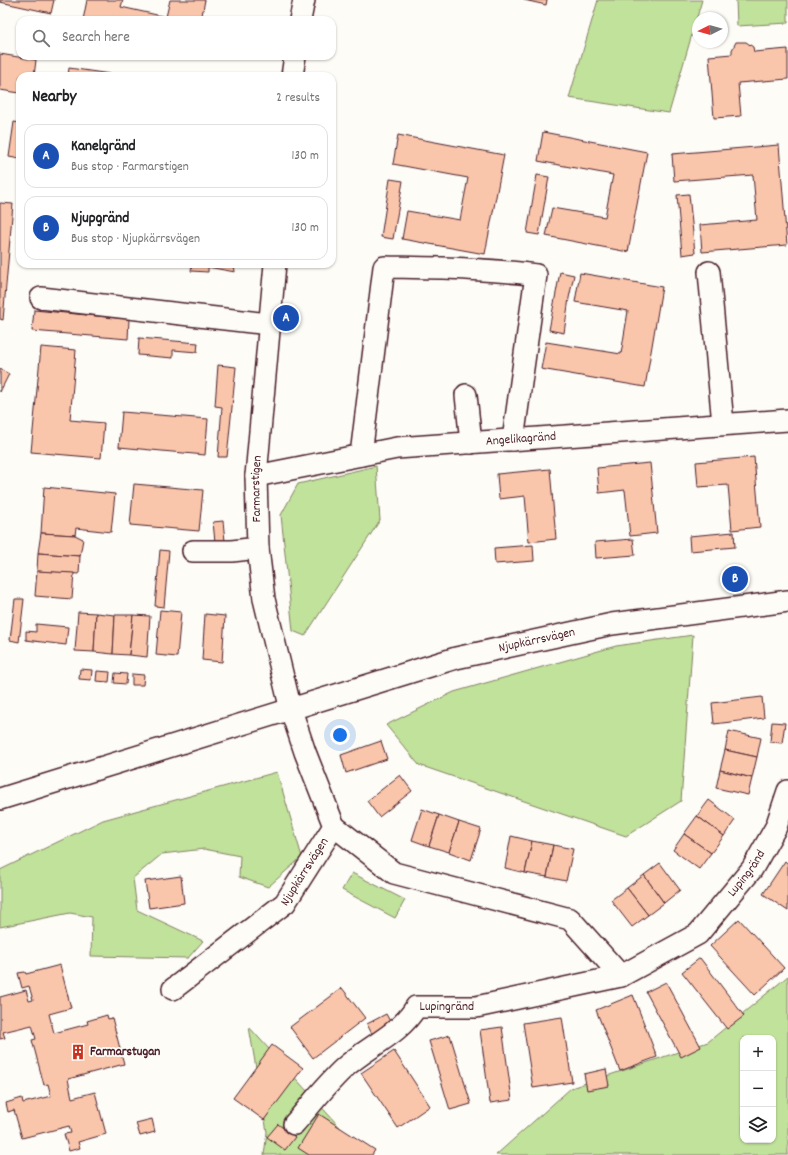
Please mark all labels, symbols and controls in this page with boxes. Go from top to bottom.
north arrow [692,12,728,48]
search box [16,16,336,60]
icon: search [30,27,52,49]
text: Search here [62,27,130,49]
text: Nearby [32,86,76,110]
text: 2 results [276,89,320,108]
text: Kanelgränd [71,136,136,158]
text: A [42,147,50,166]
text: 130 m [291,147,319,166]
text: Bus stop · Farmarstigen [71,158,189,177]
text: Njupgränd [71,208,129,230]
text: B [43,219,49,238]
text: 130 m [291,219,319,238]
text: Bus stop · Njupkärrsvägen [71,230,200,249]
pin: A [273,303,299,333]
street label: Angelikagränd [485,427,557,451]
street label: Farmarstigen [246,455,267,522]
pin: B [722,564,748,594]
street label: Njupkärrsvägen [497,623,577,658]
your location [330,725,350,745]
street label: Njupkärrsvägen [276,834,334,910]
street label: Lupingränd [723,846,770,901]
street label: Lupingränd [420,998,474,1017]
map controls [740,1035,776,1143]
button: + [740,1035,776,1071]
building icon: Farmarstugan [69,1043,87,1061]
place label: Farmarstugan [90,1043,160,1062]
button: − [740,1071,776,1107]
button: layers [740,1107,776,1143]

